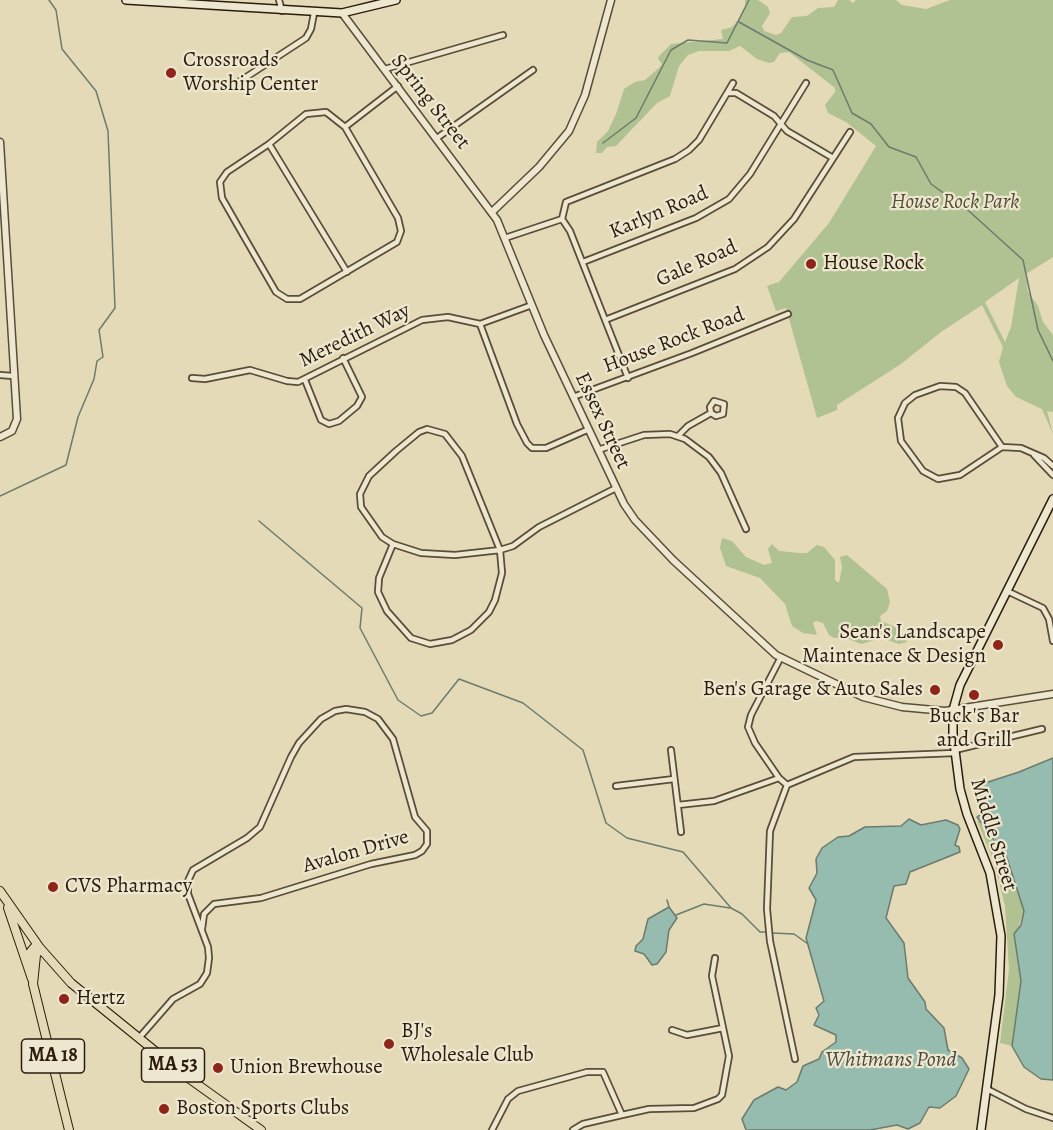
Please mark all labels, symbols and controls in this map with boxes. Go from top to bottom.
place label: Crossroads Worship Center [183,48,318,98]
street label: Spring Street [385,49,475,155]
marker: Crossroads Worship Center [164,66,178,80]
street label: Karlyn Road [606,181,712,245]
park label: House Rock Park [891,190,1019,216]
street label: Gale Road [653,235,741,293]
place label: House Rock [823,251,924,277]
marker: House Rock [804,257,818,271]
street label: Meredith Way [295,298,415,374]
street label: House Rock Road [600,303,748,379]
street label: Essex Street [569,369,635,473]
place label: Sean's Landscape Maintenace & Design [802,620,986,670]
marker: Sean's Landscape Maintenace & Design [991,638,1005,652]
place label: Ben's Garage & Auto Sales [703,677,923,703]
marker: Ben's Garage & Auto Sales [928,683,942,697]
marker: Buck's Bar and Grill [967,688,981,702]
place label: Buck's Bar and Grill [929,704,1019,754]
street label: Middle Street [964,776,1022,894]
street label: Avalon Drive [300,825,412,879]
place label: CVS Pharmacy [65,874,192,900]
marker: CVS Pharmacy [46,880,60,894]
place label: Hertz [76,986,125,1012]
marker: Hertz [57,992,71,1006]
place label: BJ's Wholesale Club [401,1019,534,1069]
marker: BJ's Wholesale Club [382,1037,396,1051]
road number: MA 18 [22,1039,84,1073]
road number: MA 53 [142,1048,204,1082]
water label: Whitmans Pond [825,1048,957,1074]
place label: Union Brewhouse [230,1055,383,1081]
marker: Union Brewhouse [211,1061,225,1075]
place label: Boston Sports Clubs [176,1096,349,1122]
marker: Boston Sports Clubs [157,1102,171,1116]

